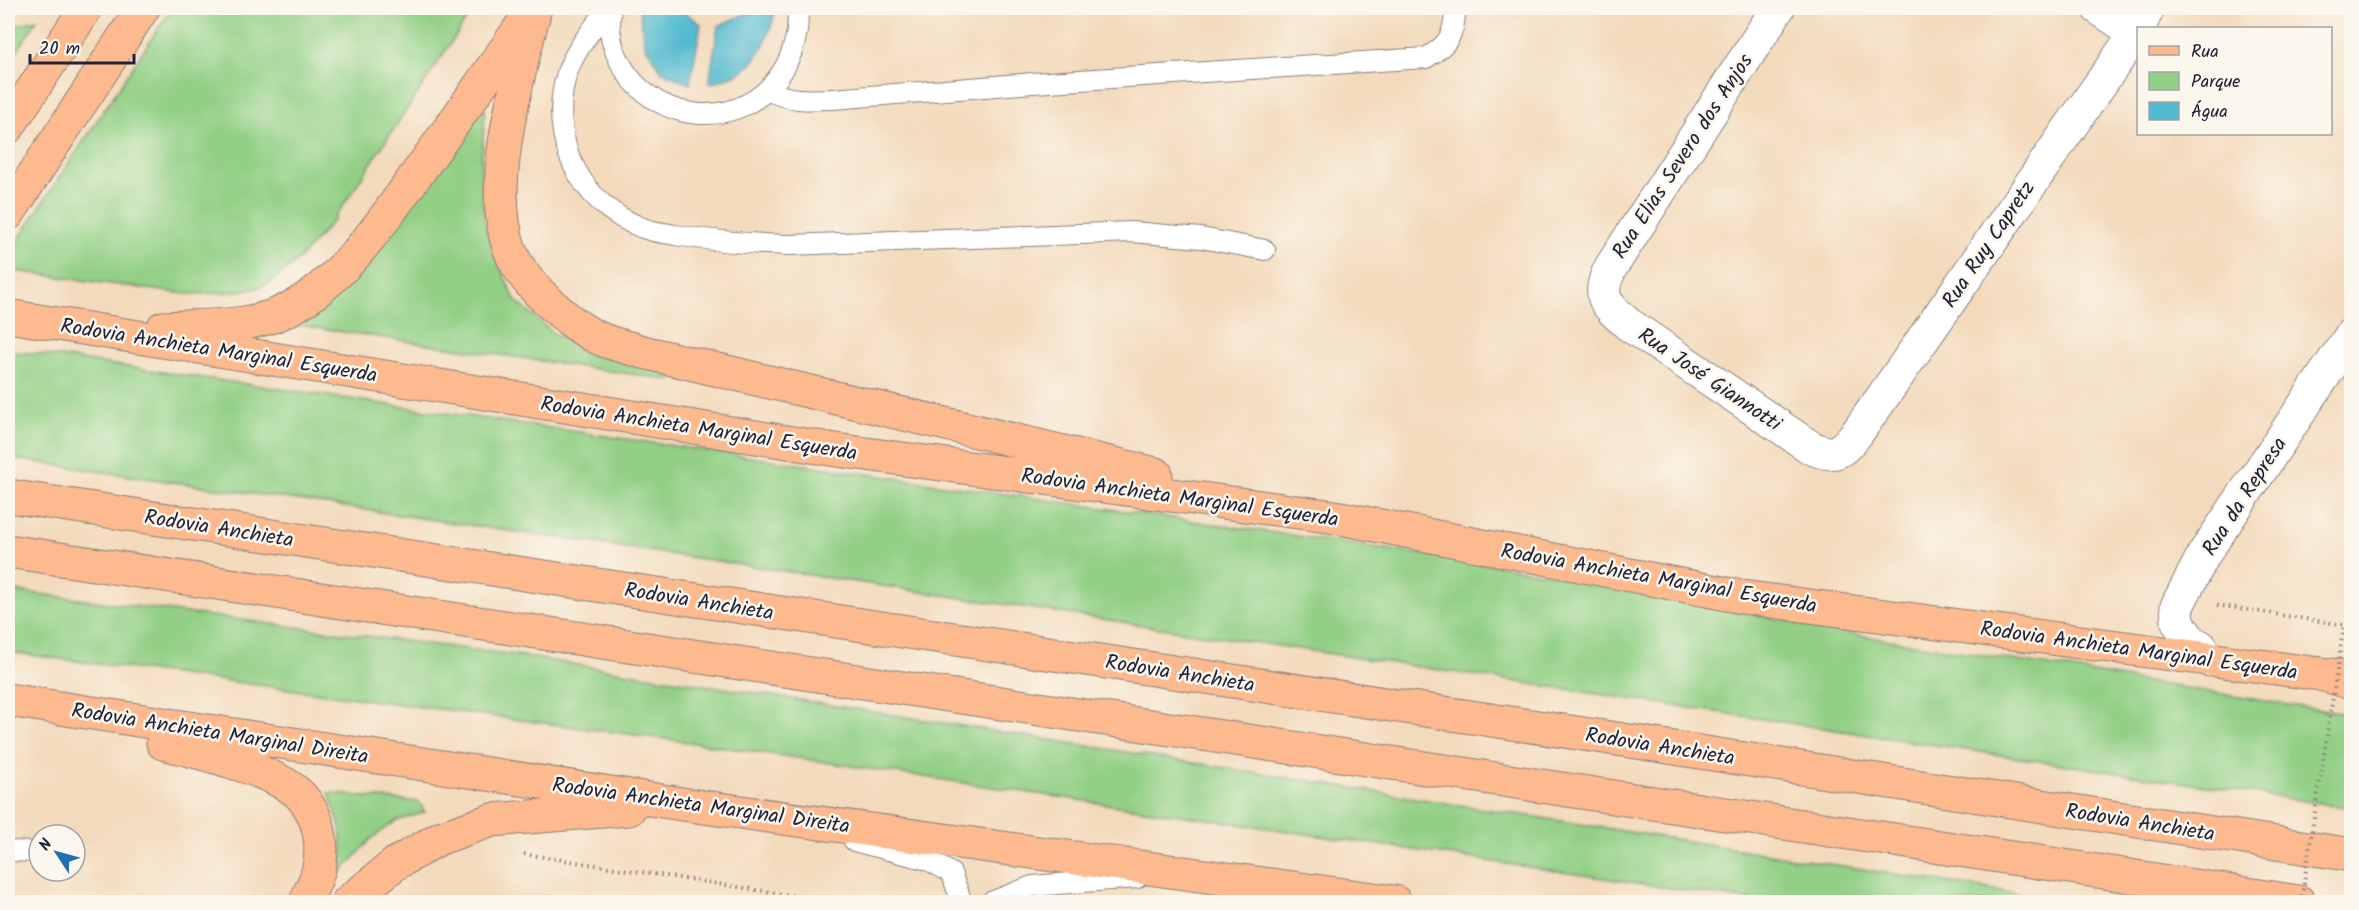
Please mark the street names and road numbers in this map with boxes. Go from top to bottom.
street label: Rua Elias Severo dos Anjos [1604,47,1762,266]
street label: Rua Ruy Capretz [1934,174,2044,315]
street label: Rodovia Anchieta Marginal Esquerda [58,310,380,393]
street label: Rua José Giannotti [1631,320,1789,441]
street label: Rodovia Anchieta Marginal Esquerda [538,388,860,471]
street label: Rua da Represa [2194,431,2296,563]
street label: Rodovia Anchieta Marginal Esquerda [1019,460,1341,537]
street label: Rodovia Anchieta [142,501,296,558]
street label: Rodovia Anchieta Marginal Esquerda [1498,535,1819,624]
street label: Rodovia Anchieta [622,574,776,631]
street label: Rodovia Anchieta Marginal Esquerda [1978,613,2300,690]
street label: Rodovia Anchieta [1103,646,1257,703]
street label: Rodovia Anchieta Marginal Direita [69,695,371,774]
street label: Rodovia Anchieta [1583,719,1737,776]
street label: Rodovia Anchieta Marginal Direita [550,769,852,844]
street label: Rodovia Anchieta [2063,795,2217,852]

